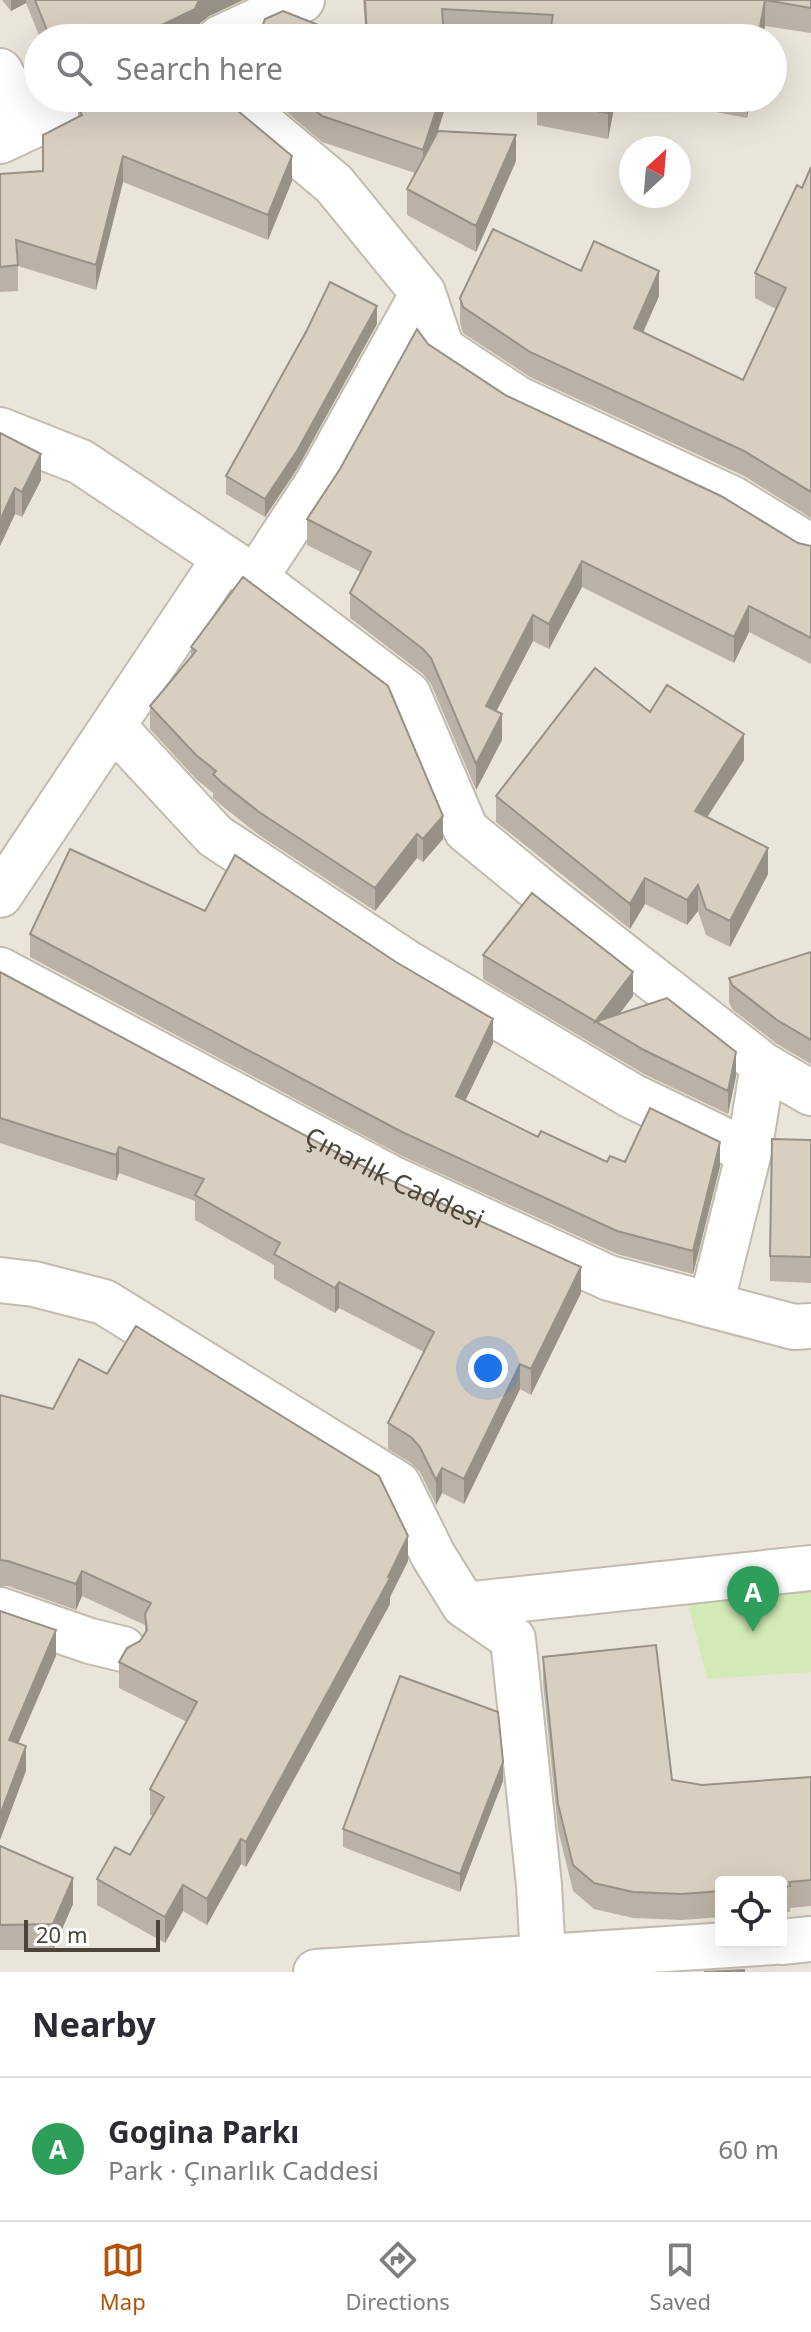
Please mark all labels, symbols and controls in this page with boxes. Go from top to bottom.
search box [24,24,787,112]
icon: search [52,46,96,90]
text: Search here [116,48,283,89]
north arrow [619,136,691,208]
street label: Çınarlık Caddesi [299,1118,490,1236]
your location [468,1348,508,1388]
pin: A [727,1566,779,1632]
map controls [715,1876,787,1948]
button: locate [715,1876,787,1948]
scale bar [24,1916,160,1952]
text: 20 m [36,1919,87,1949]
text: Nearby [32,2001,156,2047]
text: Gogina Parkı [108,2111,299,2152]
text: A [49,2131,67,2167]
text: 60 m [718,2131,779,2167]
text: Park · Çınarlık Caddesi [108,2152,379,2188]
tab: Map [100,2238,146,2316]
tab: Directions [345,2238,450,2316]
tab: Saved [650,2238,711,2316]

